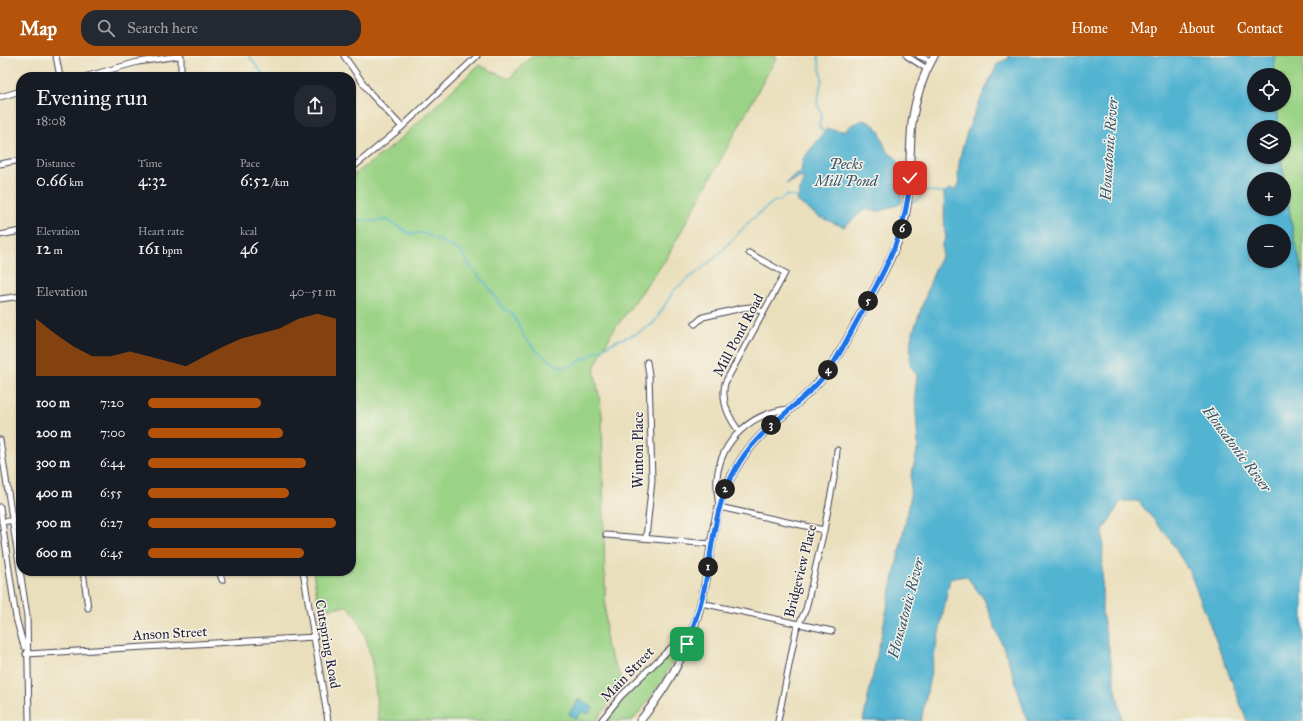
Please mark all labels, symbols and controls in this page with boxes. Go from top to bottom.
search box [81,10,361,46]
text: Map [20,17,57,40]
icon: search [95,17,117,39]
text: Search here [127,19,198,37]
text: Home [1071,20,1108,37]
text: Map [1130,20,1157,37]
text: About [1179,20,1215,37]
text: Contact [1237,20,1283,37]
map controls [1247,68,1291,268]
button: locate [1247,68,1291,112]
text: Evening run [36,84,148,111]
button: share [294,85,336,127]
water label: Housatonic River [1096,96,1122,202]
text: 18:08 [36,113,66,129]
button: layers [1247,120,1291,164]
water label: Pecks Mill Pond [812,155,879,190]
text: Distance [36,157,75,170]
text: Time [138,157,162,170]
text: Pace [240,157,260,170]
pin [893,161,927,195]
icon: check [899,167,921,189]
text: 0.66 [36,170,67,191]
text: 4:32 [138,170,167,191]
text: 6:52 [240,170,269,191]
button: + [1247,172,1291,216]
text: km [67,176,84,189]
text: /km [269,176,289,189]
pin: 6 [892,219,912,239]
text: 6 [899,222,905,235]
button: − [1247,224,1291,268]
text: Elevation [36,225,80,238]
text: Heart rate [138,225,184,238]
text: kcal [240,225,257,238]
text: 12 [36,238,51,259]
text: 161 [138,238,160,259]
text: 46 [240,238,258,259]
text: m [51,244,63,257]
text: bpm [160,244,182,257]
text: Elevation [36,284,88,300]
text: 40–51 m [289,284,336,300]
street label: Mill Pond Road [710,291,767,379]
pin: 5 [858,291,878,311]
text: 5 [865,294,871,307]
pin: 4 [818,360,838,380]
text: 4 [825,363,831,376]
text: 100 m [36,395,70,411]
text: 7:20 [100,395,124,411]
water label: Housatonic River [1198,402,1276,496]
street label: Winton Place [630,411,647,488]
pin: 3 [761,415,781,435]
text: 3 [769,418,773,431]
text: 200 m [36,425,71,441]
text: 7:00 [100,425,125,441]
text: 300 m [36,455,70,471]
text: 6:44 [100,455,124,471]
pin: 2 [715,479,735,499]
text: 2 [722,482,728,495]
text: 400 m [36,485,72,501]
text: 6:55 [100,485,122,501]
text: 500 m [36,515,71,531]
text: 6:27 [100,515,123,531]
street label: Bridgeview Place [781,523,820,620]
text: 600 m [36,545,72,561]
text: 6:45 [100,545,123,561]
water label: Housatonic River [884,555,928,661]
pin: 1 [698,557,718,577]
text: 1 [706,560,710,573]
street label: Cutspring Road [311,598,344,690]
street label: Anson Street [131,623,208,644]
pin [670,627,704,661]
icon: arrive [676,633,698,655]
street label: Main Street [597,643,658,705]

